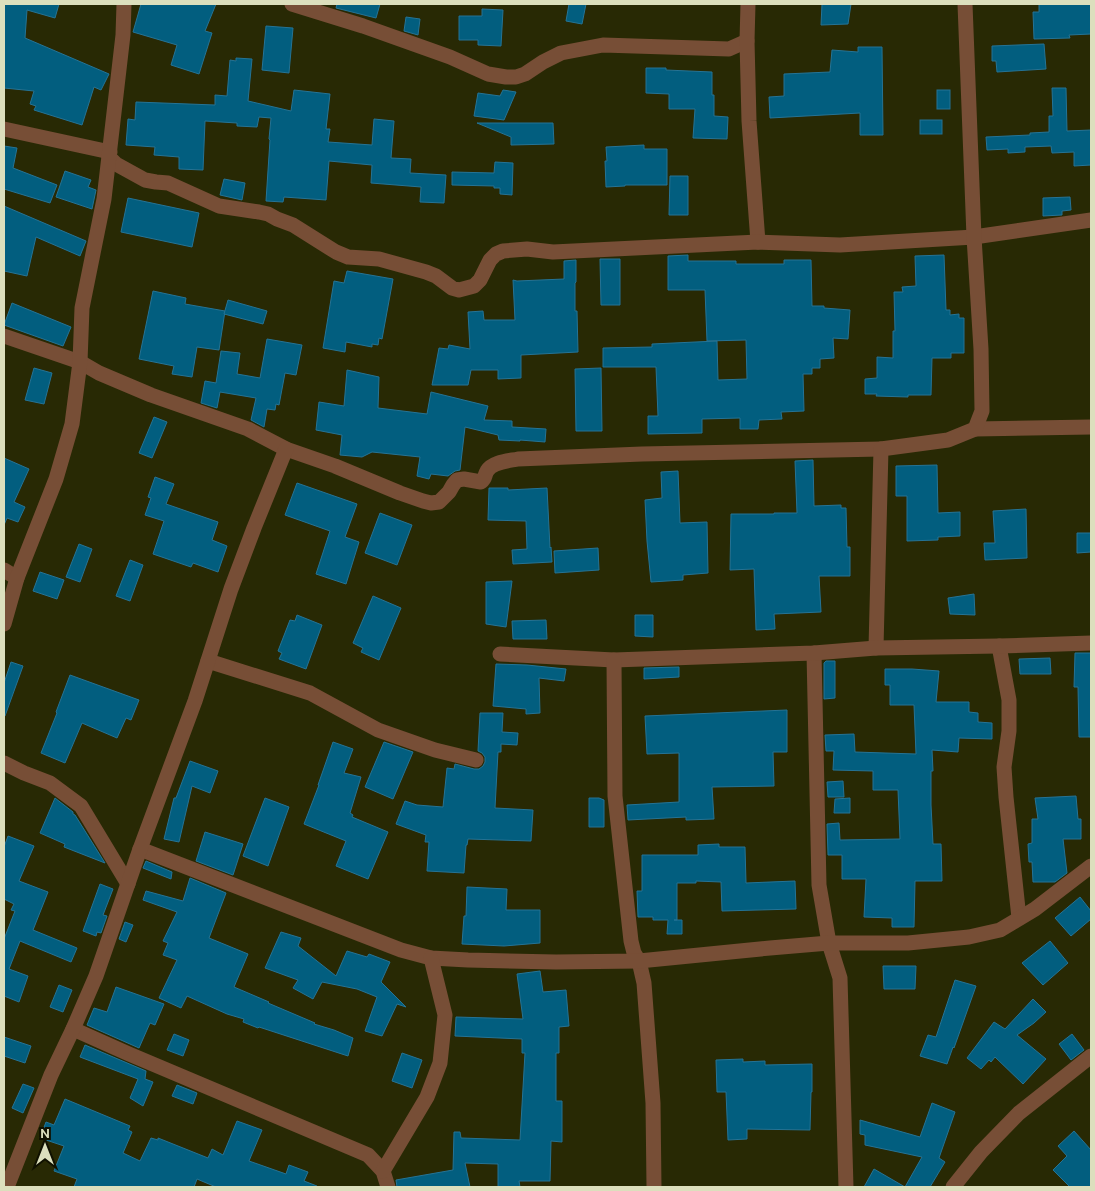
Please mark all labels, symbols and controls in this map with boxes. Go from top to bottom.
north arrow [20,1121,70,1171]
text: N [40,1126,50,1143]

